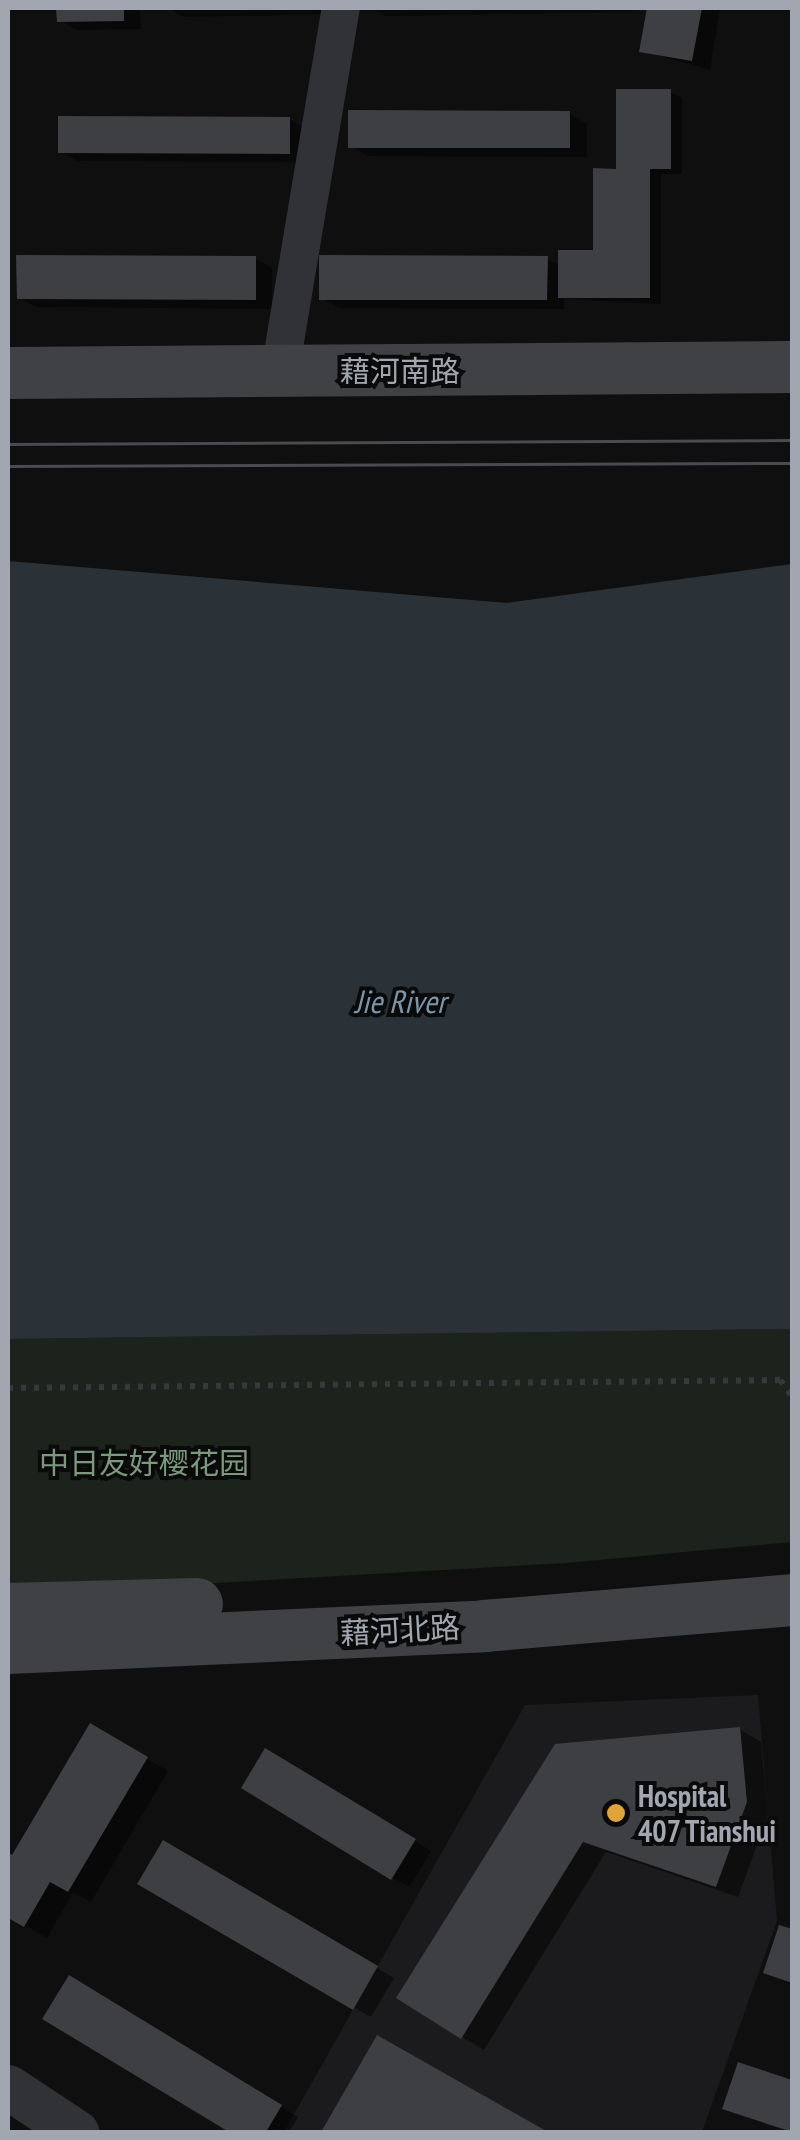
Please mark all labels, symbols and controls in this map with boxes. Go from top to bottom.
street label: 藉河南路 [340,353,460,389]
water label: Jie River [354,982,446,1020]
park label: 中日友好樱花园 [39,1445,249,1481]
street label: 藉河北路 [339,1609,461,1651]
place label: Hospital 407 Tianshui [638,1778,778,1848]
marker: Hospital 407 Tianshui [603,1800,629,1826]

